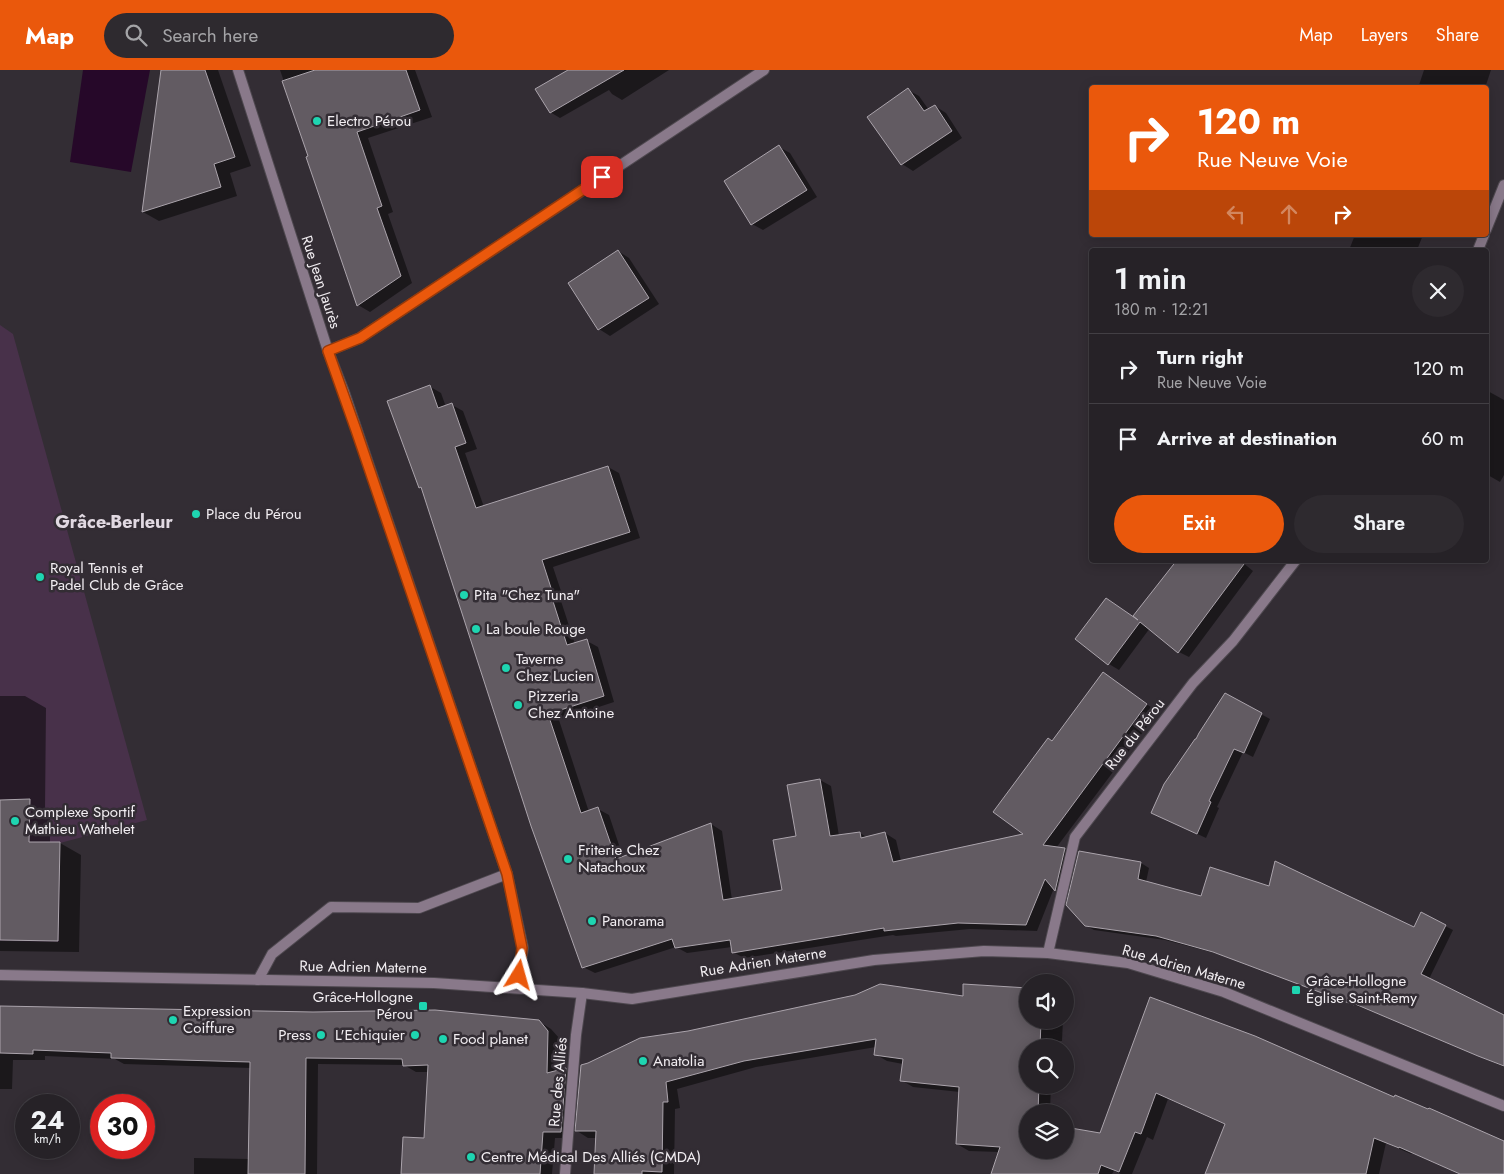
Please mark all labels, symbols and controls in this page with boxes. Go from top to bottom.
search box [104,13,454,58]
text: Map [25,18,74,53]
icon: search [122,21,150,49]
text: Search here [162,22,258,49]
text: Map [1299,22,1333,48]
text: Layers [1361,22,1408,48]
text: Share [1436,22,1479,48]
text: 120 m [1197,97,1300,147]
icon: right [1114,105,1179,170]
place label: Electro Pérou [327,110,411,132]
marker: Electro Pérou [311,115,323,127]
text: Rue Neuve Voie [1197,143,1348,175]
pin [581,156,623,198]
icon: arrive [588,163,616,191]
icon: left [1222,200,1250,228]
icon: ahead [1275,200,1303,228]
icon: right [1328,200,1356,228]
street label: Rue Jean Jaurès [296,233,346,331]
text: 1 min [1114,257,1187,300]
button: close [1412,265,1464,317]
text: 180 m · 12:21 [1114,298,1209,321]
text: Turn right [1157,344,1243,371]
icon: right [1114,355,1142,383]
text: 120 m [1413,355,1464,382]
text: Rue Neuve Voie [1157,371,1267,394]
icon: arrive [1114,425,1142,453]
text: Arrive at destination [1157,425,1337,452]
text: 60 m [1421,425,1464,452]
button: Exit [1114,495,1284,553]
button: Share [1294,495,1464,553]
place label: Place du Pérou [206,503,302,525]
marker: Place du Pérou [190,508,202,520]
district label: Grâce-Berleur [55,509,173,535]
place label: Royal Tennis et Padel Club de Grâce [50,557,184,596]
marker: Royal Tennis et Padel Club de Grâce [34,571,46,583]
place label: Pita "Chez Tuna" [474,584,580,606]
marker: Pita "Chez Tuna" [458,589,470,601]
place label: La boule Rouge [486,618,586,640]
marker: La boule Rouge [470,623,482,635]
place label: Taverne Chez Lucien [516,648,594,687]
marker: Taverne Chez Lucien [500,662,512,674]
place label: Pizzeria Chez Antoine [528,685,614,724]
street label: Rue du Pérou [1100,693,1170,775]
marker: Pizzeria Chez Antoine [512,699,524,711]
place label: Complexe Sportif Mathieu Wathelet [25,801,136,840]
marker: Complexe Sportif Mathieu Wathelet [9,815,21,827]
place label: Friterie Chez Natachoux [578,839,659,878]
marker: Friterie Chez Natachoux [562,853,574,865]
place label: Panorama [602,910,664,932]
marker: Panorama [586,915,598,927]
street label: Rue Adrien Materne [1120,939,1249,995]
street label: Rue Adrien Materne [698,941,828,983]
position arrow [492,948,544,1000]
street label: Rue Adrien Materne [299,955,427,979]
place label: Grâce-Hollogne Église Saint-Remy [1306,970,1417,1009]
map controls [1019,974,1074,1159]
button: sound [1019,974,1074,1029]
marker: Grâce-Hollogne Église Saint-Remy [1290,984,1302,996]
place label: Grâce-Hollogne Pérou [313,986,413,1025]
place label: Expression Coiffure [183,1000,251,1039]
marker: Grâce-Hollogne Pérou [417,1000,429,1012]
marker: Expression Coiffure [167,1014,179,1026]
place label: Press [278,1024,311,1046]
place label: L'Echiquier [335,1024,406,1046]
place label: Food planet [453,1028,528,1050]
marker: Press [315,1029,327,1041]
marker: L'Echiquier [409,1029,421,1041]
marker: Food planet [437,1033,449,1045]
street label: Rue des Alliés [543,1036,573,1128]
button: search [1019,1039,1074,1094]
place label: Anatolia [653,1050,704,1072]
marker: Anatolia [637,1055,649,1067]
speed limit sign: 30 [90,1094,155,1159]
text: 24 [31,1102,64,1138]
button: layers [1019,1104,1074,1159]
text: km/h [34,1130,61,1148]
place label: Centre Médical Des Alliés (CMDA) [481,1146,701,1168]
marker: Centre Médical Des Alliés (CMDA) [465,1151,477,1163]

